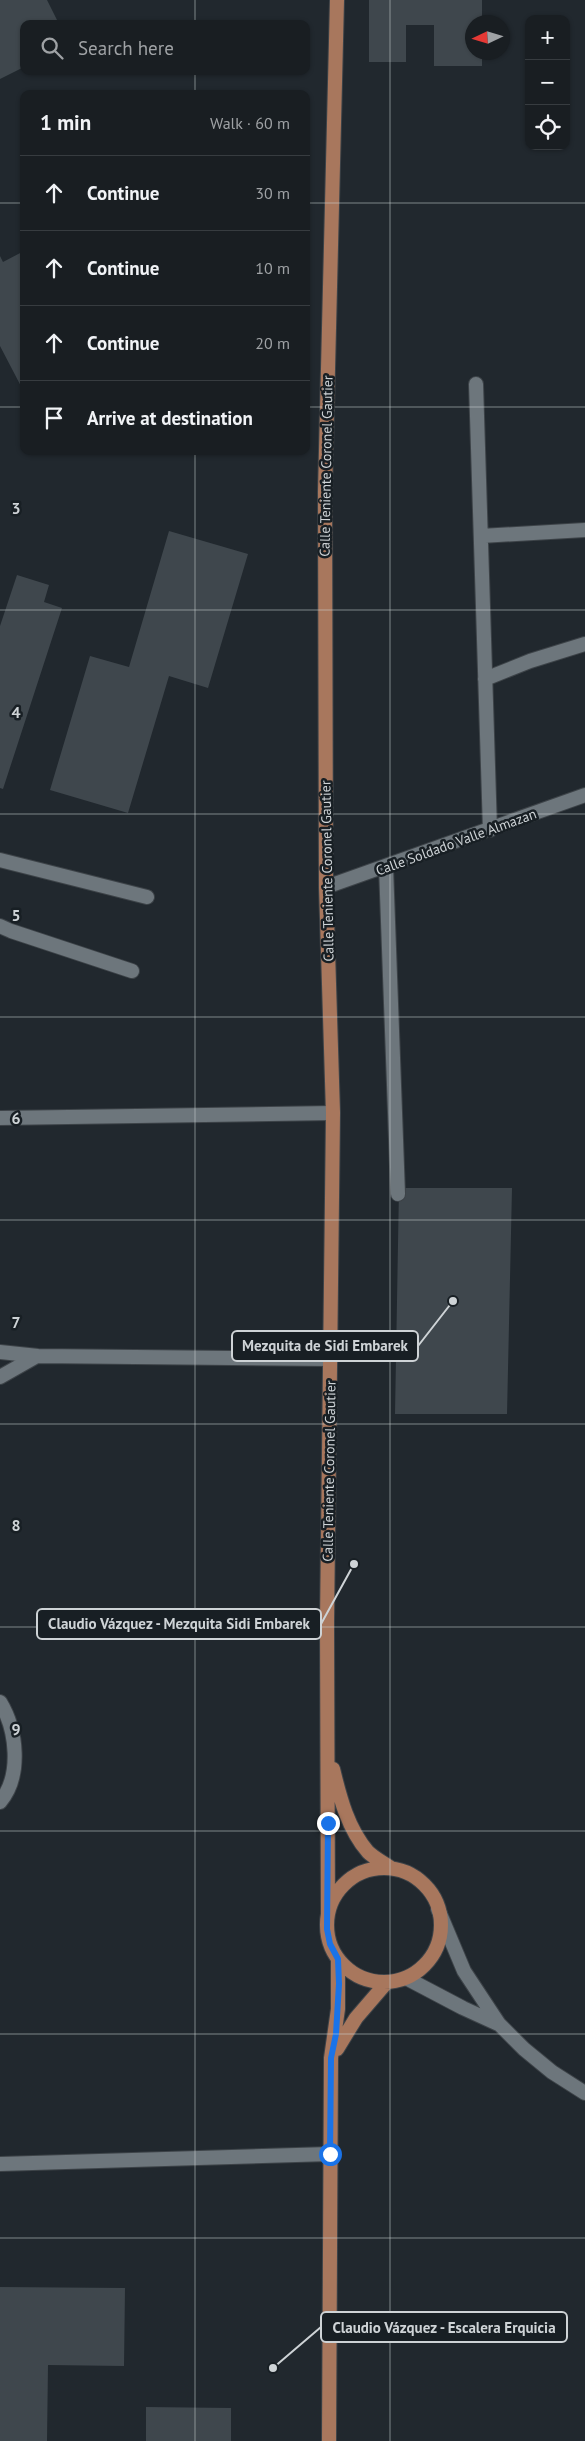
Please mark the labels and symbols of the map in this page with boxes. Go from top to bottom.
north arrow [465,15,510,60]
street label: Calle Teniente Coronel Gautier [315,375,337,557]
text: 3 [11,498,21,518]
text: 4 [11,702,21,722]
street label: Calle Teniente Coronel Gautier [316,780,338,962]
street label: Calle Soldado Valle Almazan [373,805,539,879]
text: 5 [11,905,21,925]
text: 6 [11,1108,21,1128]
text: 7 [11,1312,21,1332]
callout: Mezquita de Sidi Embarek [232,1331,418,1361]
text: Mezquita de Sidi Embarek [242,1336,409,1355]
street label: Calle Teniente Coronel Gautier [318,1380,340,1562]
text: 8 [11,1515,21,1535]
callout: Claudio Vázquez - Mezquita Sidi Embarek [37,1609,321,1639]
text: Claudio Vázquez - Mezquita Sidi Embarek [48,1614,311,1633]
text: 9 [11,1719,21,1739]
route end [317,1812,340,1835]
route start [319,2143,342,2166]
callout: Claudio Vázquez - Escalera Erquicia [321,2312,567,2342]
text: Claudio Vázquez - Escalera Erquicia [332,2318,556,2337]

